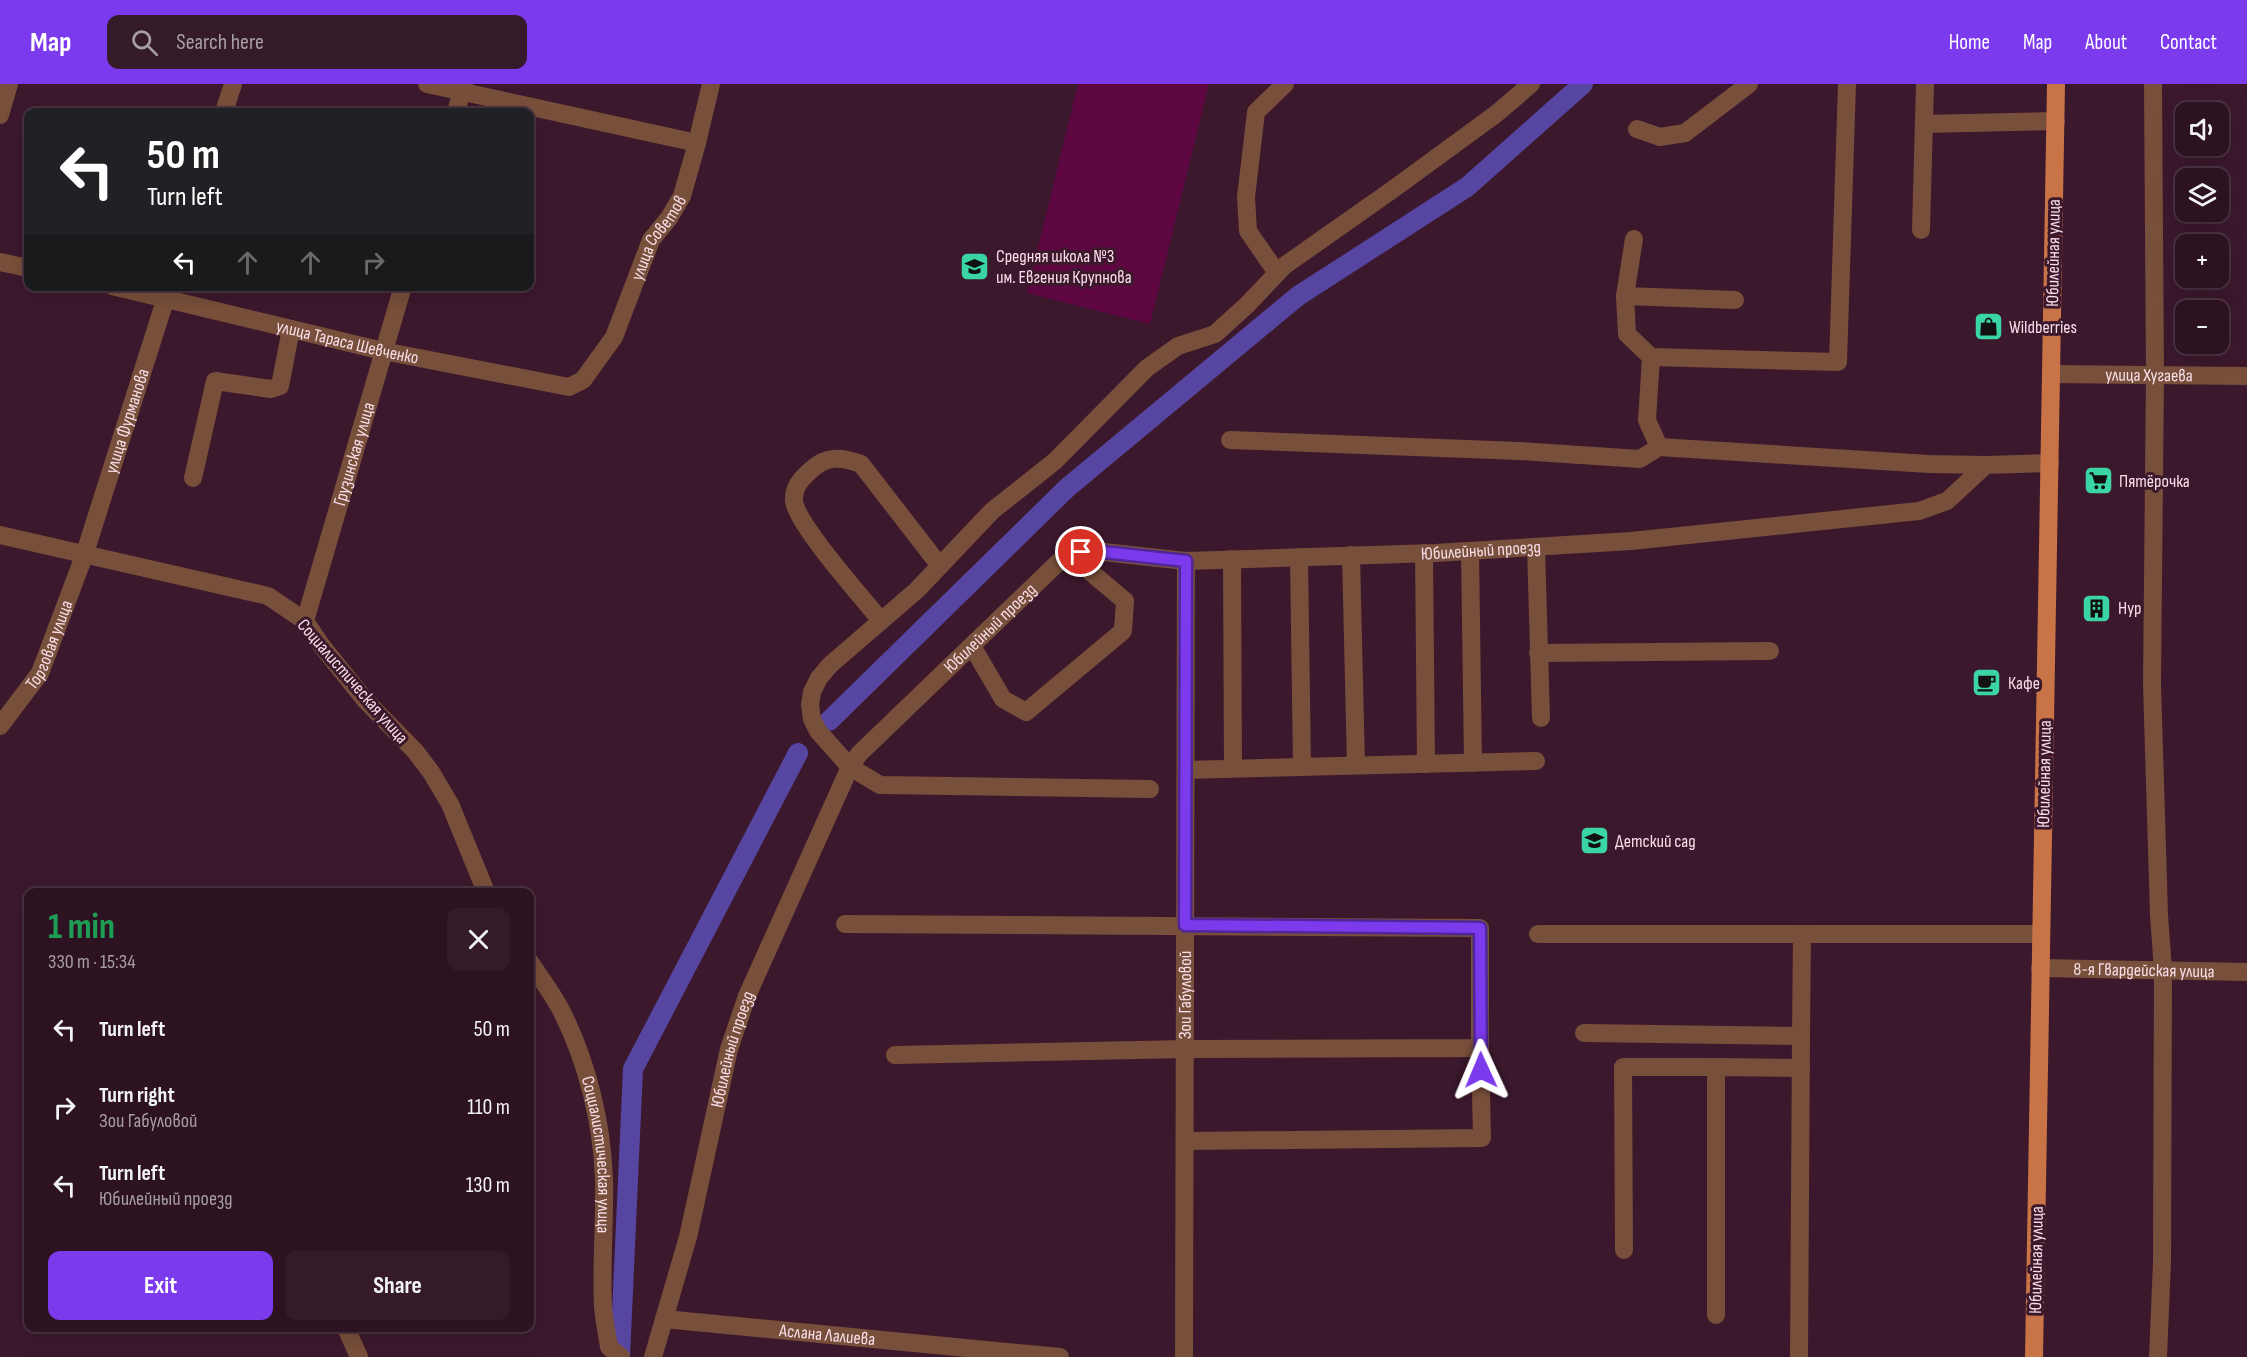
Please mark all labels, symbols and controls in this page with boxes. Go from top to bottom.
search box [107,15,527,69]
text: Map [30,26,71,59]
icon: search [128,26,161,59]
text: Search here [176,29,264,56]
text: Home [1949,30,1990,55]
text: Map [2023,30,2052,55]
text: About [2085,30,2127,55]
text: Contact [2160,30,2217,55]
map controls [2175,102,2229,354]
button: sound [2175,102,2229,156]
text: 50 m [147,130,220,181]
icon: left [48,132,126,210]
button: layers [2175,168,2229,222]
text: Turn left [147,181,223,213]
street label: улица Советов [627,192,691,283]
street label: Юбилейная улица [2042,199,2065,307]
button: + [2175,234,2229,288]
icon: left [168,246,201,279]
icon: ahead [231,246,264,279]
icon: ahead [294,246,327,279]
icon: right [357,246,390,279]
place label: Средняя школа №3 им. Евгения Крупнова [996,246,1132,288]
school or university icon: Средняя школа №3 им. Евгения Крупнова [959,250,991,282]
button: − [2175,300,2229,354]
shop icon: Wildberries [1972,311,2004,343]
street label: улица Тараса Шевченко [274,316,420,369]
place label: Wildberries [2009,317,2077,338]
street label: улица Хугаева [2105,365,2193,386]
street label: улица Фурманова [101,366,154,476]
street label: Грузинская улица [329,400,379,508]
supermarket icon: Пятёрочка [2082,465,2114,497]
place label: Пятёрочка [2119,471,2190,492]
pin [1055,526,1106,577]
icon: arrive [1064,535,1097,568]
street label: Юбилейный проезд [1421,537,1542,564]
street label: Юбилейный проезд [940,579,1041,678]
building icon: Нур [2081,592,2113,624]
street label: Торговая улица [21,597,77,694]
place label: Нур [2118,598,2142,619]
street label: Социалистическая улица [293,615,413,748]
cafe icon: Кафе [1971,667,2003,699]
place label: Кафе [2008,673,2040,694]
street label: Юбилейная улица [2033,720,2056,828]
school or university icon: Детский сад [1578,825,1610,857]
place label: Детский сад [1615,831,1696,852]
text: 1 min [48,906,115,949]
button: close [447,908,510,971]
text: 330 m · 15:34 [48,950,136,974]
street label: Зои Габуловой [1175,951,1196,1039]
street label: 8-я Гвардейская улица [2073,959,2215,982]
street label: Юбилейный проезд [707,988,759,1110]
icon: left [48,1013,81,1046]
text: Turn left [99,1016,165,1043]
text: 50 m [474,1016,510,1043]
position arrow [1449,1038,1513,1102]
street label: Социалистическая улица [577,1074,614,1234]
text: Turn right [99,1082,175,1109]
icon: right [48,1091,81,1124]
text: 110 m [467,1094,510,1121]
text: Зои Габуловой [99,1109,197,1133]
text: Turn left [99,1160,165,1187]
icon: left [48,1169,81,1202]
text: 130 m [466,1172,510,1199]
text: Юбилейный проезд [99,1187,232,1211]
street label: Юбилейная улица [2025,1206,2048,1314]
button: Exit [48,1251,273,1320]
button: Share [285,1251,510,1320]
street label: Аслана Лалиева [777,1320,876,1350]

